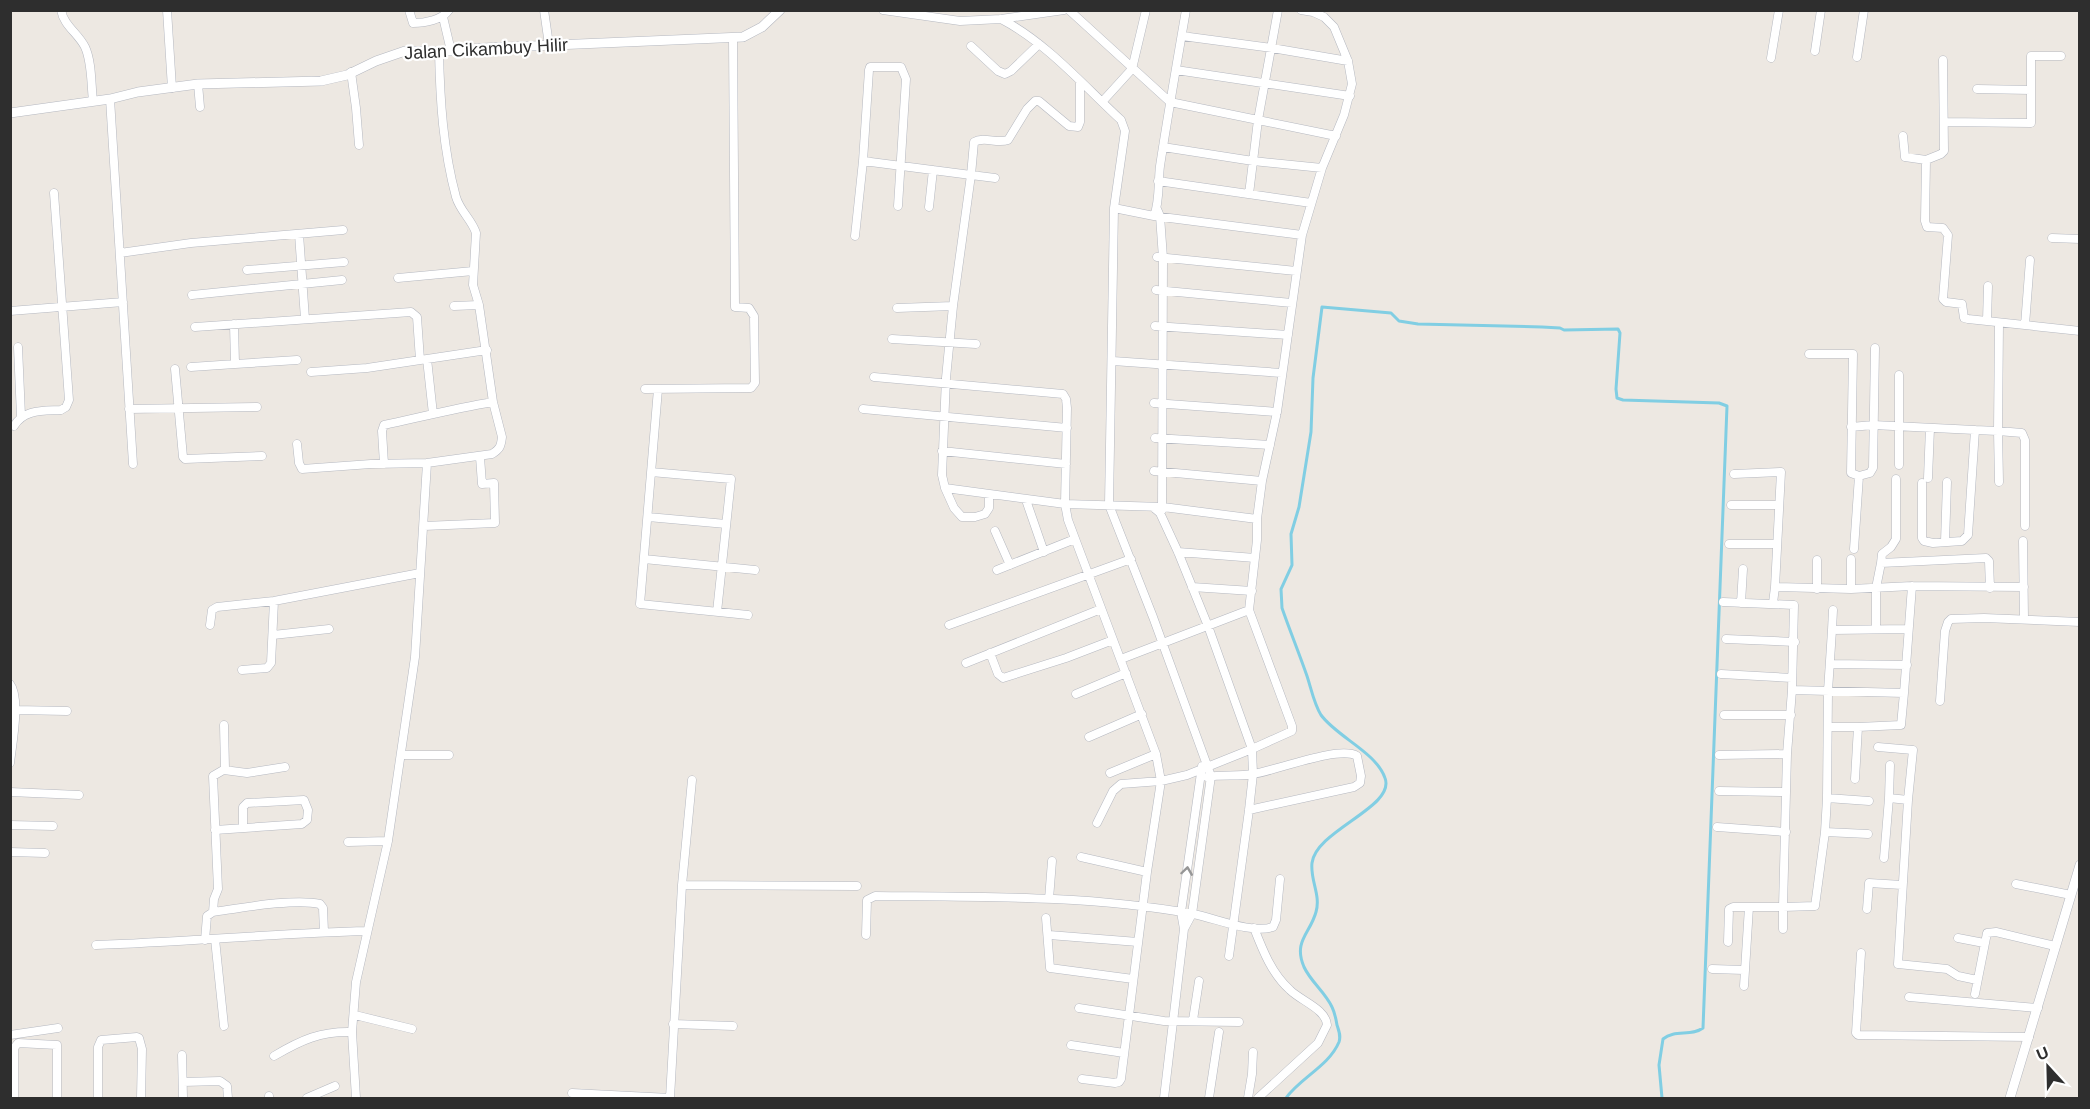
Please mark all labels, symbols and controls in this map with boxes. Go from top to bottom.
street label: Jalan Cikambuy Hilir [404,35,568,63]
one-way arrow [1180,866,1192,875]
north arrow [2018,1037,2078,1097]
text: U [2034,1044,2051,1064]

